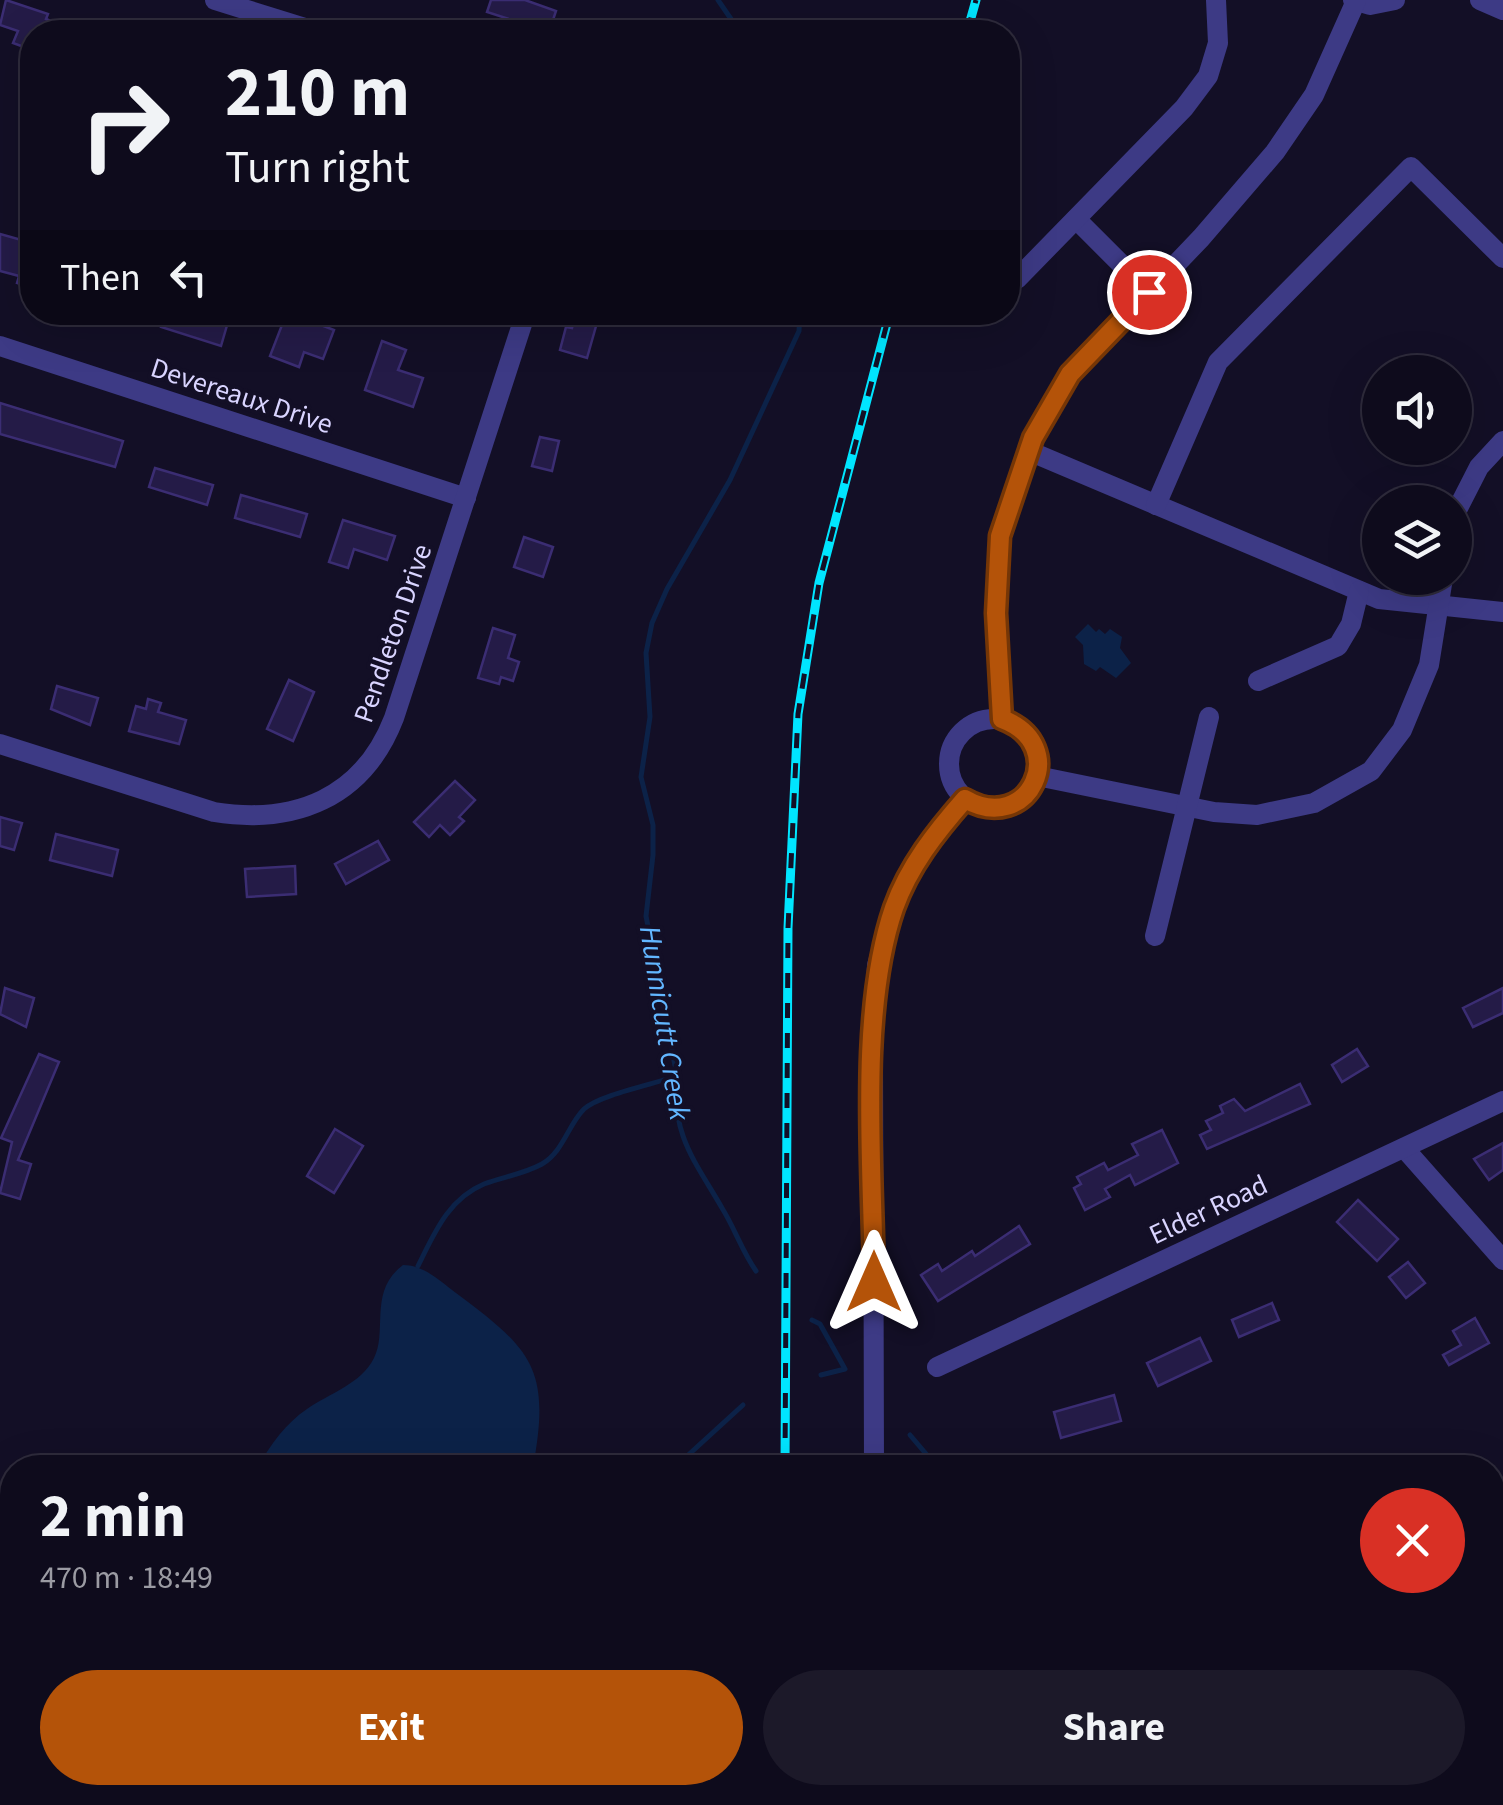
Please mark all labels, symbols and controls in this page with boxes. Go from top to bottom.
text: 210 m [225,43,410,143]
icon: right [60,60,190,190]
text: Turn right [225,136,410,200]
icon: left [161,250,216,305]
pin [1107,250,1192,335]
text: Then [60,251,141,305]
icon: arrive [1122,265,1177,320]
street label: Devereaux Drive [146,348,338,444]
map controls [1362,355,1472,595]
button: sound [1362,355,1472,465]
button: layers [1362,485,1472,595]
street label: Pendleton Drive [344,539,442,728]
water label: Hunnicutt Creek [628,923,701,1124]
street label: Elder Road [1143,1165,1274,1255]
position arrow [822,1230,926,1334]
text: 2 min [40,1475,186,1560]
button: close [1360,1488,1465,1593]
text: 470 m · 18:49 [40,1555,213,1601]
button: Exit [40,1670,743,1785]
button: Share [763,1670,1465,1785]

